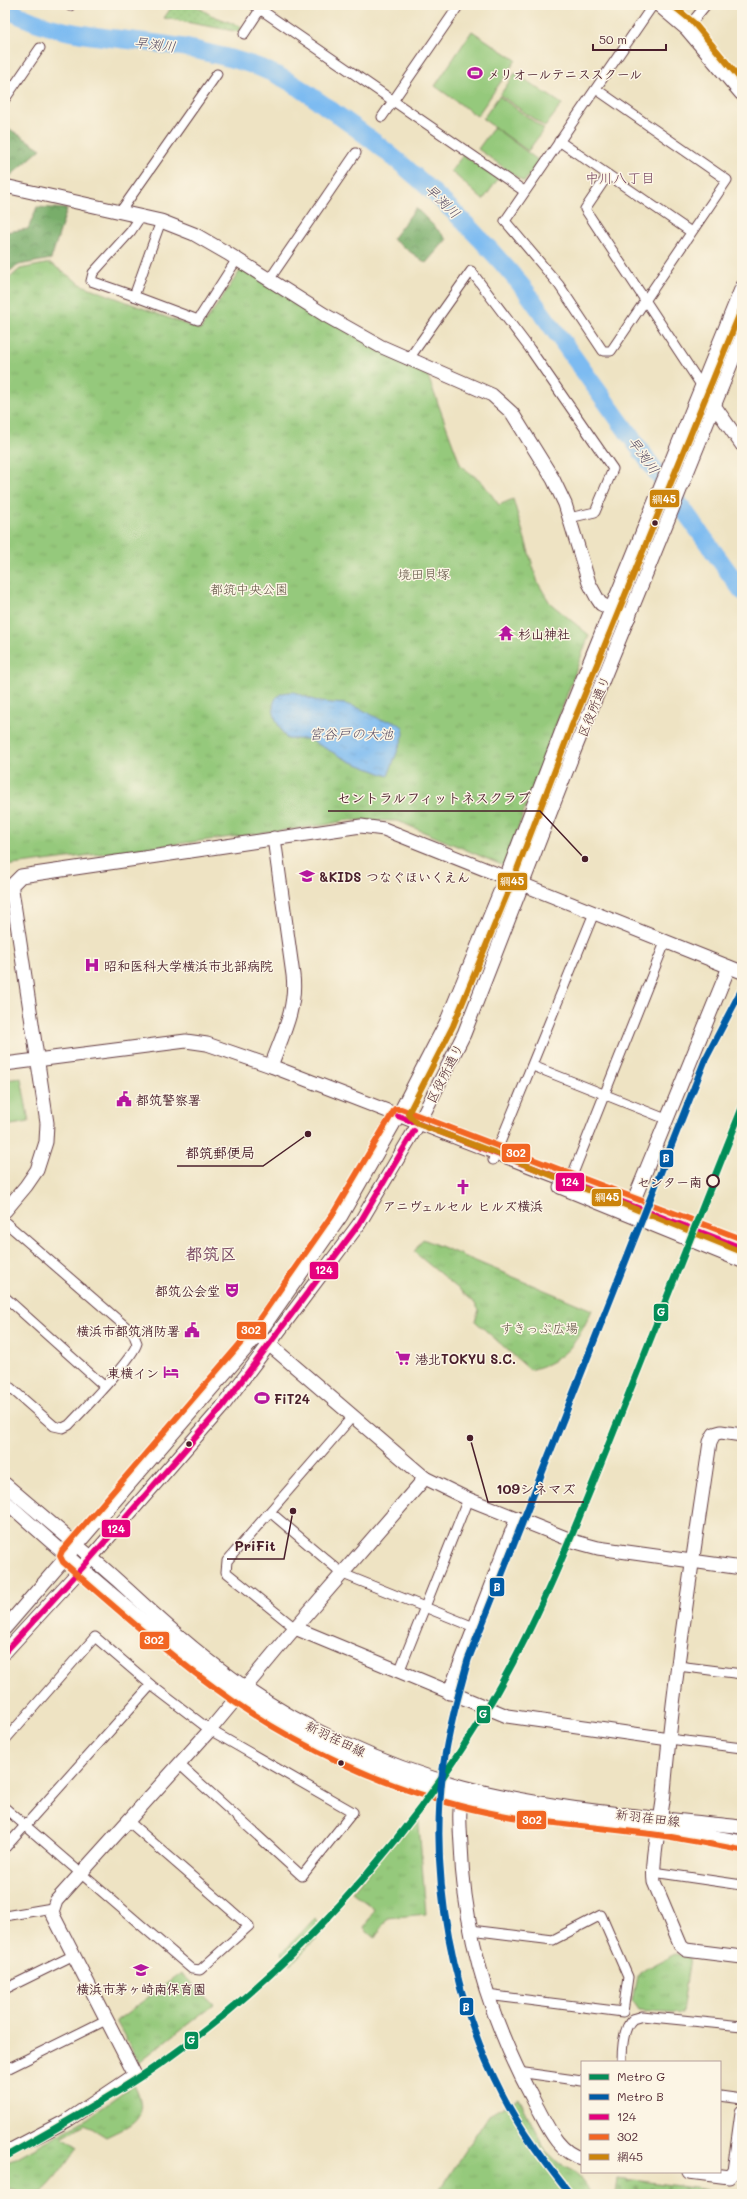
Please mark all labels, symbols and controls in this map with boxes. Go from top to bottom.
scale bar [593,26,666,52]
text: 50 m [599,31,627,47]
water label: 早渕川 [133,32,177,56]
sports icon: メリオールテニススクール [466,64,484,82]
place label: メリオールテニススクール [487,65,642,82]
district label: 中川八丁目 [585,168,655,187]
water label: 早渕川 [421,180,465,222]
water label: 早渕川 [624,432,664,478]
line badge: 綱45 [649,489,680,508]
text: 綱45 [652,491,677,506]
unlabelled marker [650,518,660,528]
park label: 境田貝塚 [398,565,450,582]
park label: 都筑中央公園 [210,580,288,597]
temple icon: 杉山神社 [497,624,515,642]
place label: 杉山神社 [518,625,570,642]
street label: 区役所通り [573,673,613,739]
water label: 宮谷戸の大池 [309,724,394,743]
callout: セントラルフィットネスクラブ [328,785,540,811]
text: セントラルフィットネスクラブ [337,788,531,807]
school or university icon: &KIDS つなぐほいくえん [298,867,316,885]
place label: &KIDS つなぐほいくえん [319,868,470,885]
line badge: 綱45 [497,872,528,891]
text: 綱45 [500,873,525,888]
hospital icon: 昭和医科大学横浜市北部病院 [83,956,101,974]
place label: 昭和医科大学横浜市北部病院 [104,957,273,974]
street label: 区役所通り [422,1040,466,1106]
public building icon: 都筑警察署 [115,1090,133,1108]
place label: 都筑警察署 [135,1091,201,1108]
callout: 都筑郵便局 [177,1140,263,1166]
text: 都筑郵便局 [185,1143,255,1162]
line badge: 302 [501,1143,531,1163]
text: 302 [506,1145,526,1160]
line badge: B [659,1149,674,1168]
text: B [662,1150,670,1165]
line badge: 124 [555,1172,585,1192]
place label: センター南 [637,1173,702,1190]
text: 124 [561,1174,579,1189]
marker: センター南 [706,1174,720,1188]
church icon: アニヴェルセル ヒルズ横浜 [454,1178,472,1196]
line badge: 綱45 [591,1188,622,1207]
text: 綱45 [595,1189,620,1204]
place label: アニヴェルセル ヒルズ横浜 [383,1197,543,1214]
district label: 都筑区 [186,1242,237,1264]
line badge: 124 [309,1261,339,1280]
text: 124 [315,1262,333,1277]
theatre icon: 都筑公会堂 [223,1281,241,1299]
place label: 都筑公会堂 [154,1282,220,1299]
line badge: G [653,1303,669,1322]
text: G [657,1304,666,1319]
park label: すきっぷ広場 [500,1319,578,1336]
public building icon: 横浜市都筑消防署 [183,1321,201,1339]
line badge: 302 [236,1321,267,1340]
place label: 横浜市都筑消防署 [76,1322,180,1339]
text: 302 [241,1322,261,1337]
supermarket icon: 港北TOKYU S.C. [394,1349,412,1367]
place label: 港北TOKYU S.C. [415,1350,516,1367]
hotel icon: 東横イン [162,1363,180,1381]
place label: 東横イン [107,1364,159,1381]
sports icon: FiT24 [253,1389,271,1407]
place label: FiT24 [274,1390,310,1407]
unlabelled marker [184,1439,194,1449]
callout: 109シネマズ [488,1476,584,1502]
text: 109シネマズ [496,1479,576,1498]
line badge: 124 [101,1519,131,1538]
text: 124 [107,1521,125,1536]
callout: PriFit [227,1533,284,1559]
text: PriFit [234,1536,276,1555]
line badge: B [489,1577,505,1597]
text: B [493,1579,501,1594]
line badge: 302 [139,1631,170,1650]
text: 302 [144,1632,164,1647]
line badge: G [476,1705,491,1724]
text: G [479,1706,488,1721]
street label: 新羽荏田線 [303,1716,370,1760]
unlabelled marker [336,1758,346,1768]
street label: 新羽荏田線 [615,1805,682,1830]
line badge: 302 [516,1810,547,1830]
text: 302 [522,1812,542,1827]
school or university icon: 横浜市茅ヶ崎南保育園 [132,1961,150,1979]
place label: 横浜市茅ヶ崎南保育園 [76,1980,206,1997]
line badge: B [459,1997,474,2016]
text: B [462,1999,470,2014]
line badge: G [184,2031,199,2050]
text: G [187,2032,196,2047]
legend [581,2061,721,2173]
text: Metro G [617,2068,665,2084]
text: Metro B [617,2088,664,2104]
text: 124 [617,2108,636,2124]
text: 302 [617,2128,638,2144]
text: 綱45 [617,2148,643,2164]

